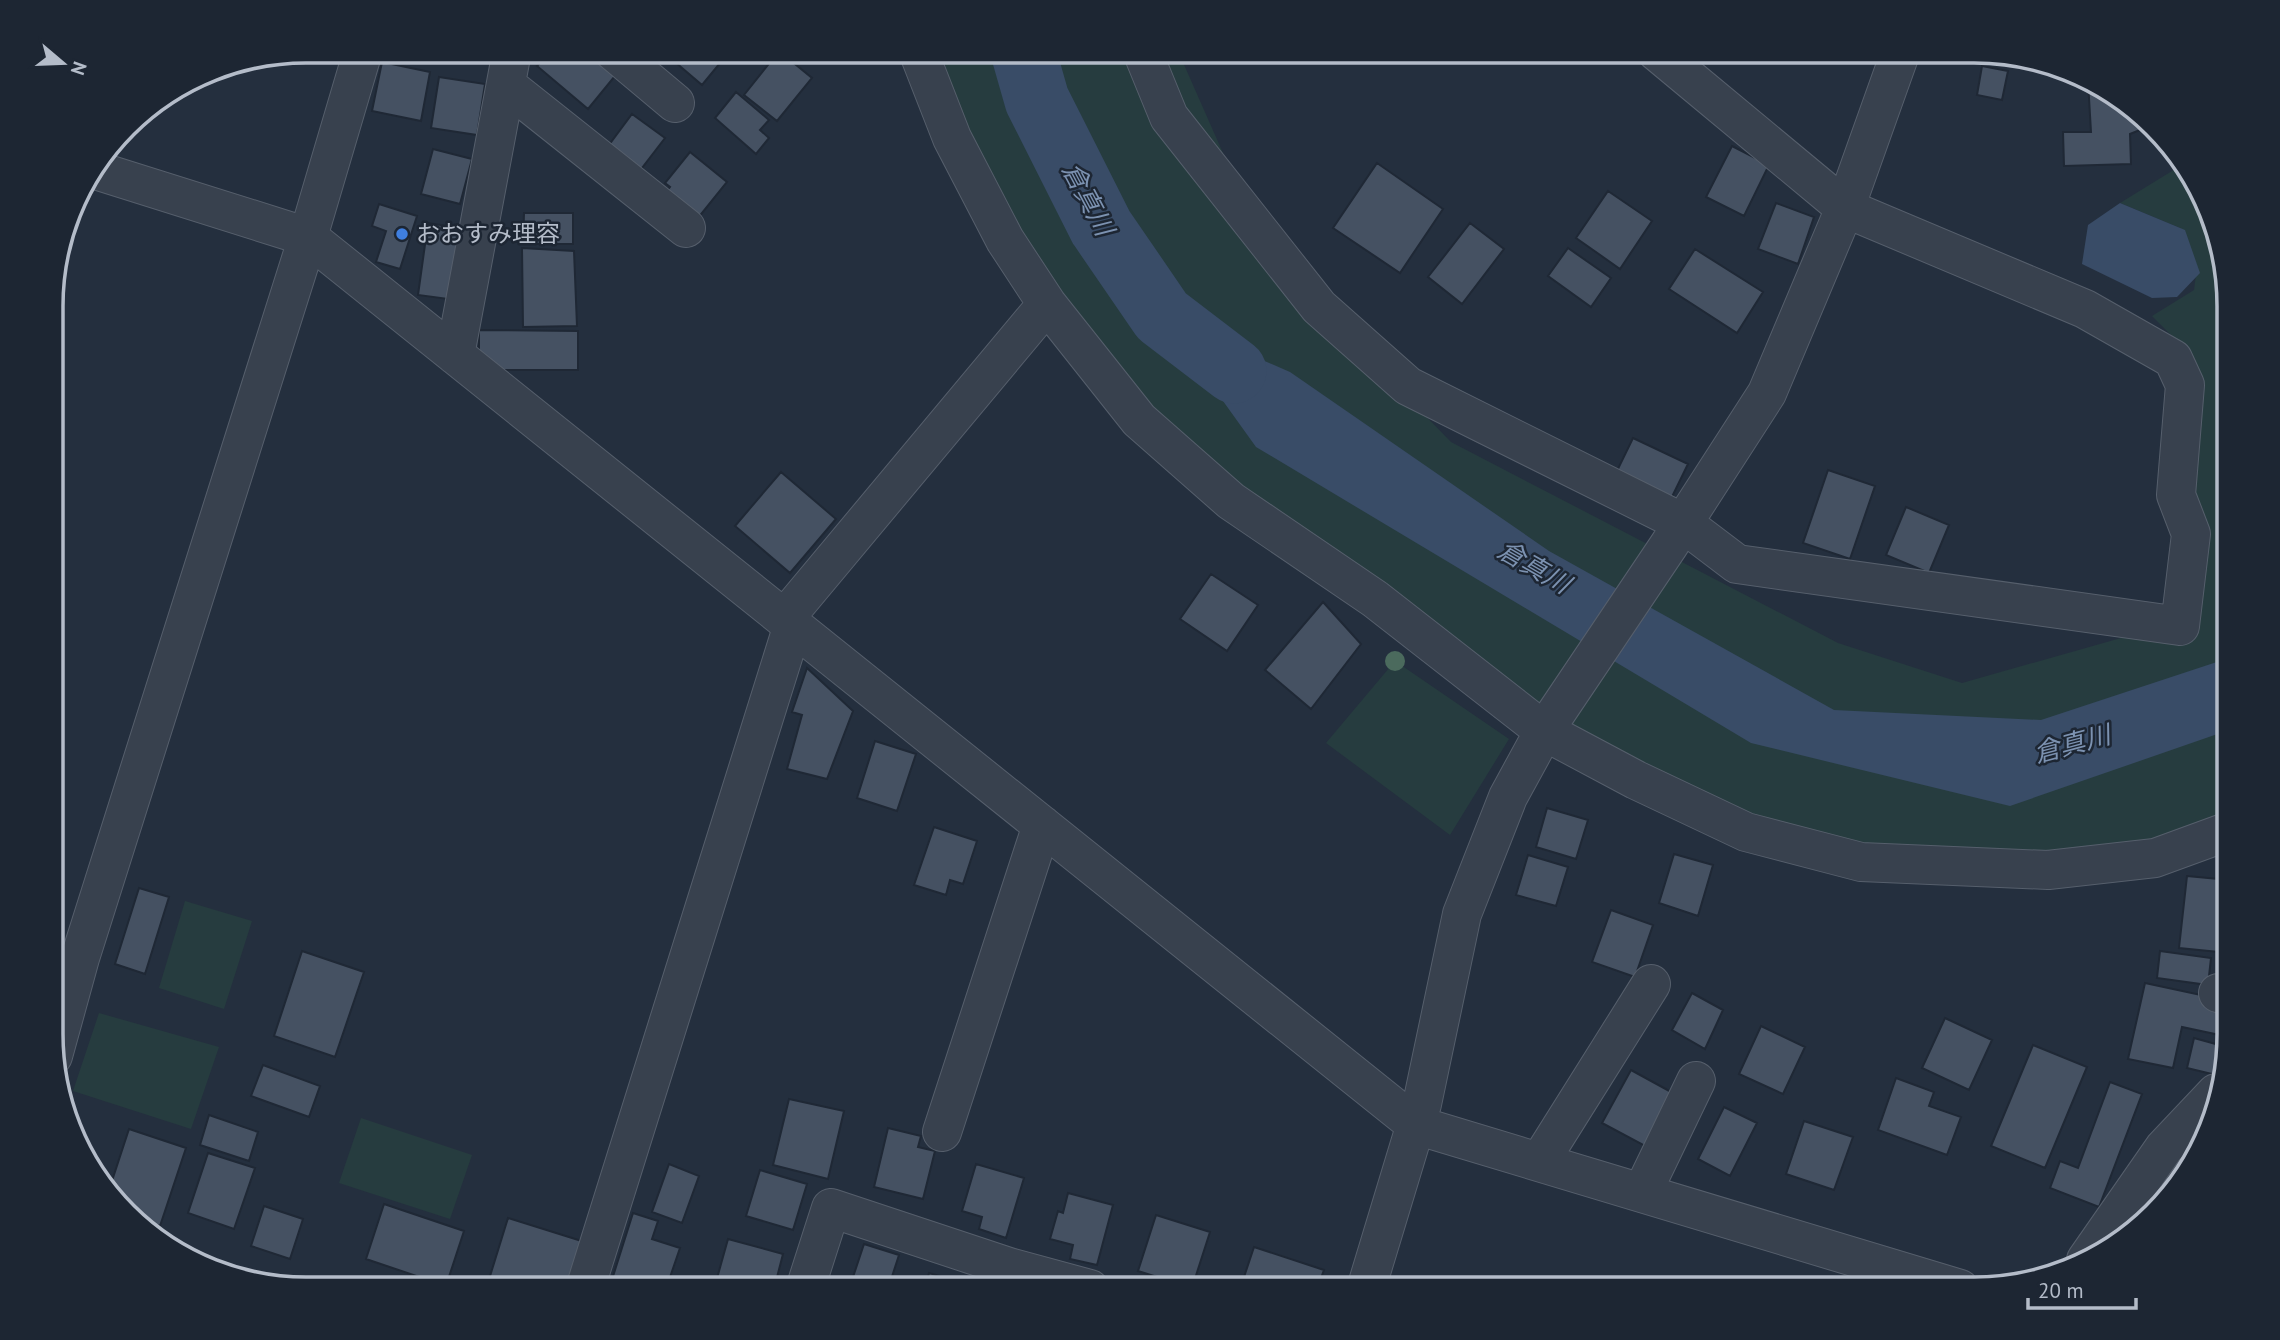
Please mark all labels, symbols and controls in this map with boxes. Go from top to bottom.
north arrow [28,28,98,98]
text: N [66,59,92,78]
water label: 倉真川 [1056,157,1123,244]
place label: おおすみ理容 [416,218,560,249]
marker: おおすみ理容 [394,226,410,242]
water label: 倉真川 [1492,533,1579,602]
water label: 倉真川 [2030,717,2117,770]
scale bar [2028,1266,2136,1310]
text: 20 m [2038,1277,2084,1304]

